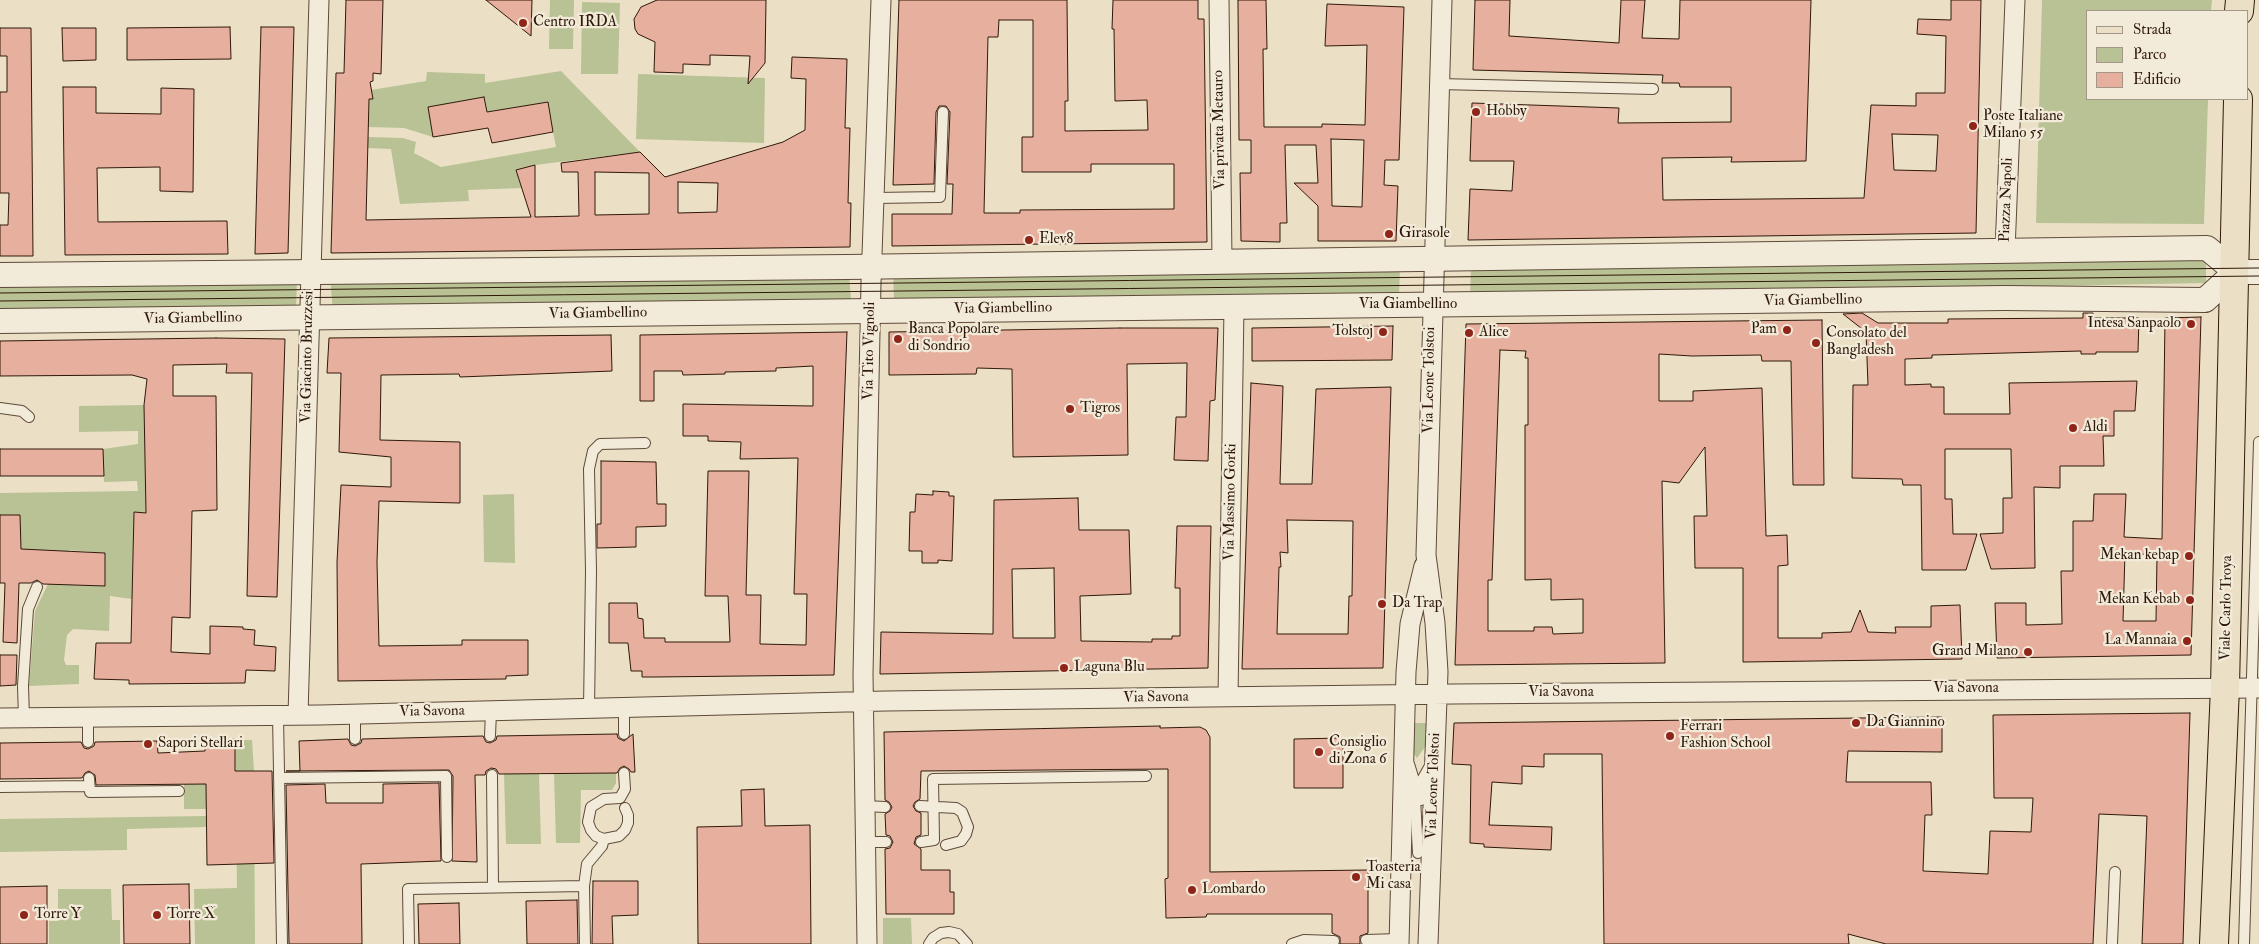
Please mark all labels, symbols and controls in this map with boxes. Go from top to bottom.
legend [2086,10,2249,100]
place label: Centro IRDA [533,14,617,32]
marker: Centro IRDA [517,17,529,29]
text: Strada [2133,20,2172,39]
text: Parco [2133,45,2166,64]
street label: Via privata Metauro [1210,70,1230,190]
text: Edificio [2133,70,2181,89]
place label: Hobby [1486,103,1527,121]
marker: Hobby [1470,106,1482,118]
place label: Poste Italiane Milano 55 [1983,108,2063,143]
marker: Poste Italiane Milano 55 [1967,120,1979,132]
street label: Piazza Napoli [1997,157,2017,243]
place label: Girasole [1399,225,1450,243]
marker: Girasole [1383,228,1395,240]
place label: Elev8 [1039,231,1073,249]
marker: Elev8 [1023,234,1035,246]
street label: Via Giacinto Bruzzesi [298,291,318,423]
street label: Via Giambellino [1764,291,1862,311]
street label: Via Giambellino [1359,296,1457,314]
street label: Via Giambellino [954,299,1052,319]
street label: Via Tito Vignoli [860,302,880,400]
street label: Via Giambellino [549,304,647,324]
street label: Via Giambellino [144,309,242,329]
place label: Intesa Sanpaolo [2088,315,2181,333]
marker: Intesa Sanpaolo [2185,318,2197,330]
place label: Banca Popolare di Sondrio [908,321,999,356]
place label: Pam [1751,321,1777,339]
place label: Tolstoj [1332,323,1373,341]
place label: Alice [1479,324,1509,342]
marker: Pam [1781,324,1793,336]
place label: Consolato del Bangladesh [1826,325,1907,360]
marker: Tolstoj [1377,326,1389,338]
street label: Via Leone Tolstoi [1420,326,1440,434]
marker: Alice [1463,327,1475,339]
marker: Banca Popolare di Sondrio [892,333,904,345]
marker: Consolato del Bangladesh [1810,337,1822,349]
place label: Tigros [1080,400,1120,418]
marker: Tigros [1064,403,1076,415]
place label: Aldi [2083,419,2108,437]
marker: Aldi [2067,422,2079,434]
street label: Via Massimo Gorki [1221,443,1241,561]
place label: Mekan kebap [2100,547,2179,565]
marker: Mekan kebap [2183,550,2195,562]
street label: Viale Carlo Troya [2217,555,2237,661]
place label: Mekan Kebab [2098,591,2180,609]
marker: Mekan Kebab [2184,594,2196,606]
place label: Da Trap [1392,595,1442,613]
marker: Da Trap [1376,598,1388,610]
place label: La Mannaia [2104,632,2177,650]
marker: La Mannaia [2181,635,2193,647]
place label: Grand Milano [1932,643,2018,661]
marker: Grand Milano [2022,646,2034,658]
place label: Laguna Blu [1074,659,1145,677]
marker: Laguna Blu [1058,662,1070,674]
street label: Via Savona [1933,680,1999,698]
street label: Via Savona [1528,684,1594,702]
street label: Via Savona [1123,688,1189,708]
street label: Via Savona [399,702,465,722]
place label: Da Giannino [1866,714,1945,732]
marker: Da Giannino [1850,717,1862,729]
place label: Ferrari Fashion School [1680,718,1771,753]
marker: Ferrari Fashion School [1664,730,1676,742]
street label: Via Leone Tolstoi [1423,732,1445,840]
place label: Consiglio di Zona 6 [1329,734,1387,769]
place label: Sapori Stellari [158,735,243,753]
marker: Sapori Stellari [142,738,154,750]
marker: Consiglio di Zona 6 [1313,746,1325,758]
place label: Toasteria Mi casa [1366,859,1421,894]
marker: Toasteria Mi casa [1350,871,1362,883]
place label: Lombardo [1202,881,1265,899]
marker: Lombardo [1186,884,1198,896]
place label: Torre Y [34,906,81,924]
place label: Torre X [167,906,216,924]
marker: Torre Y [18,909,30,921]
marker: Torre X [151,909,163,921]

